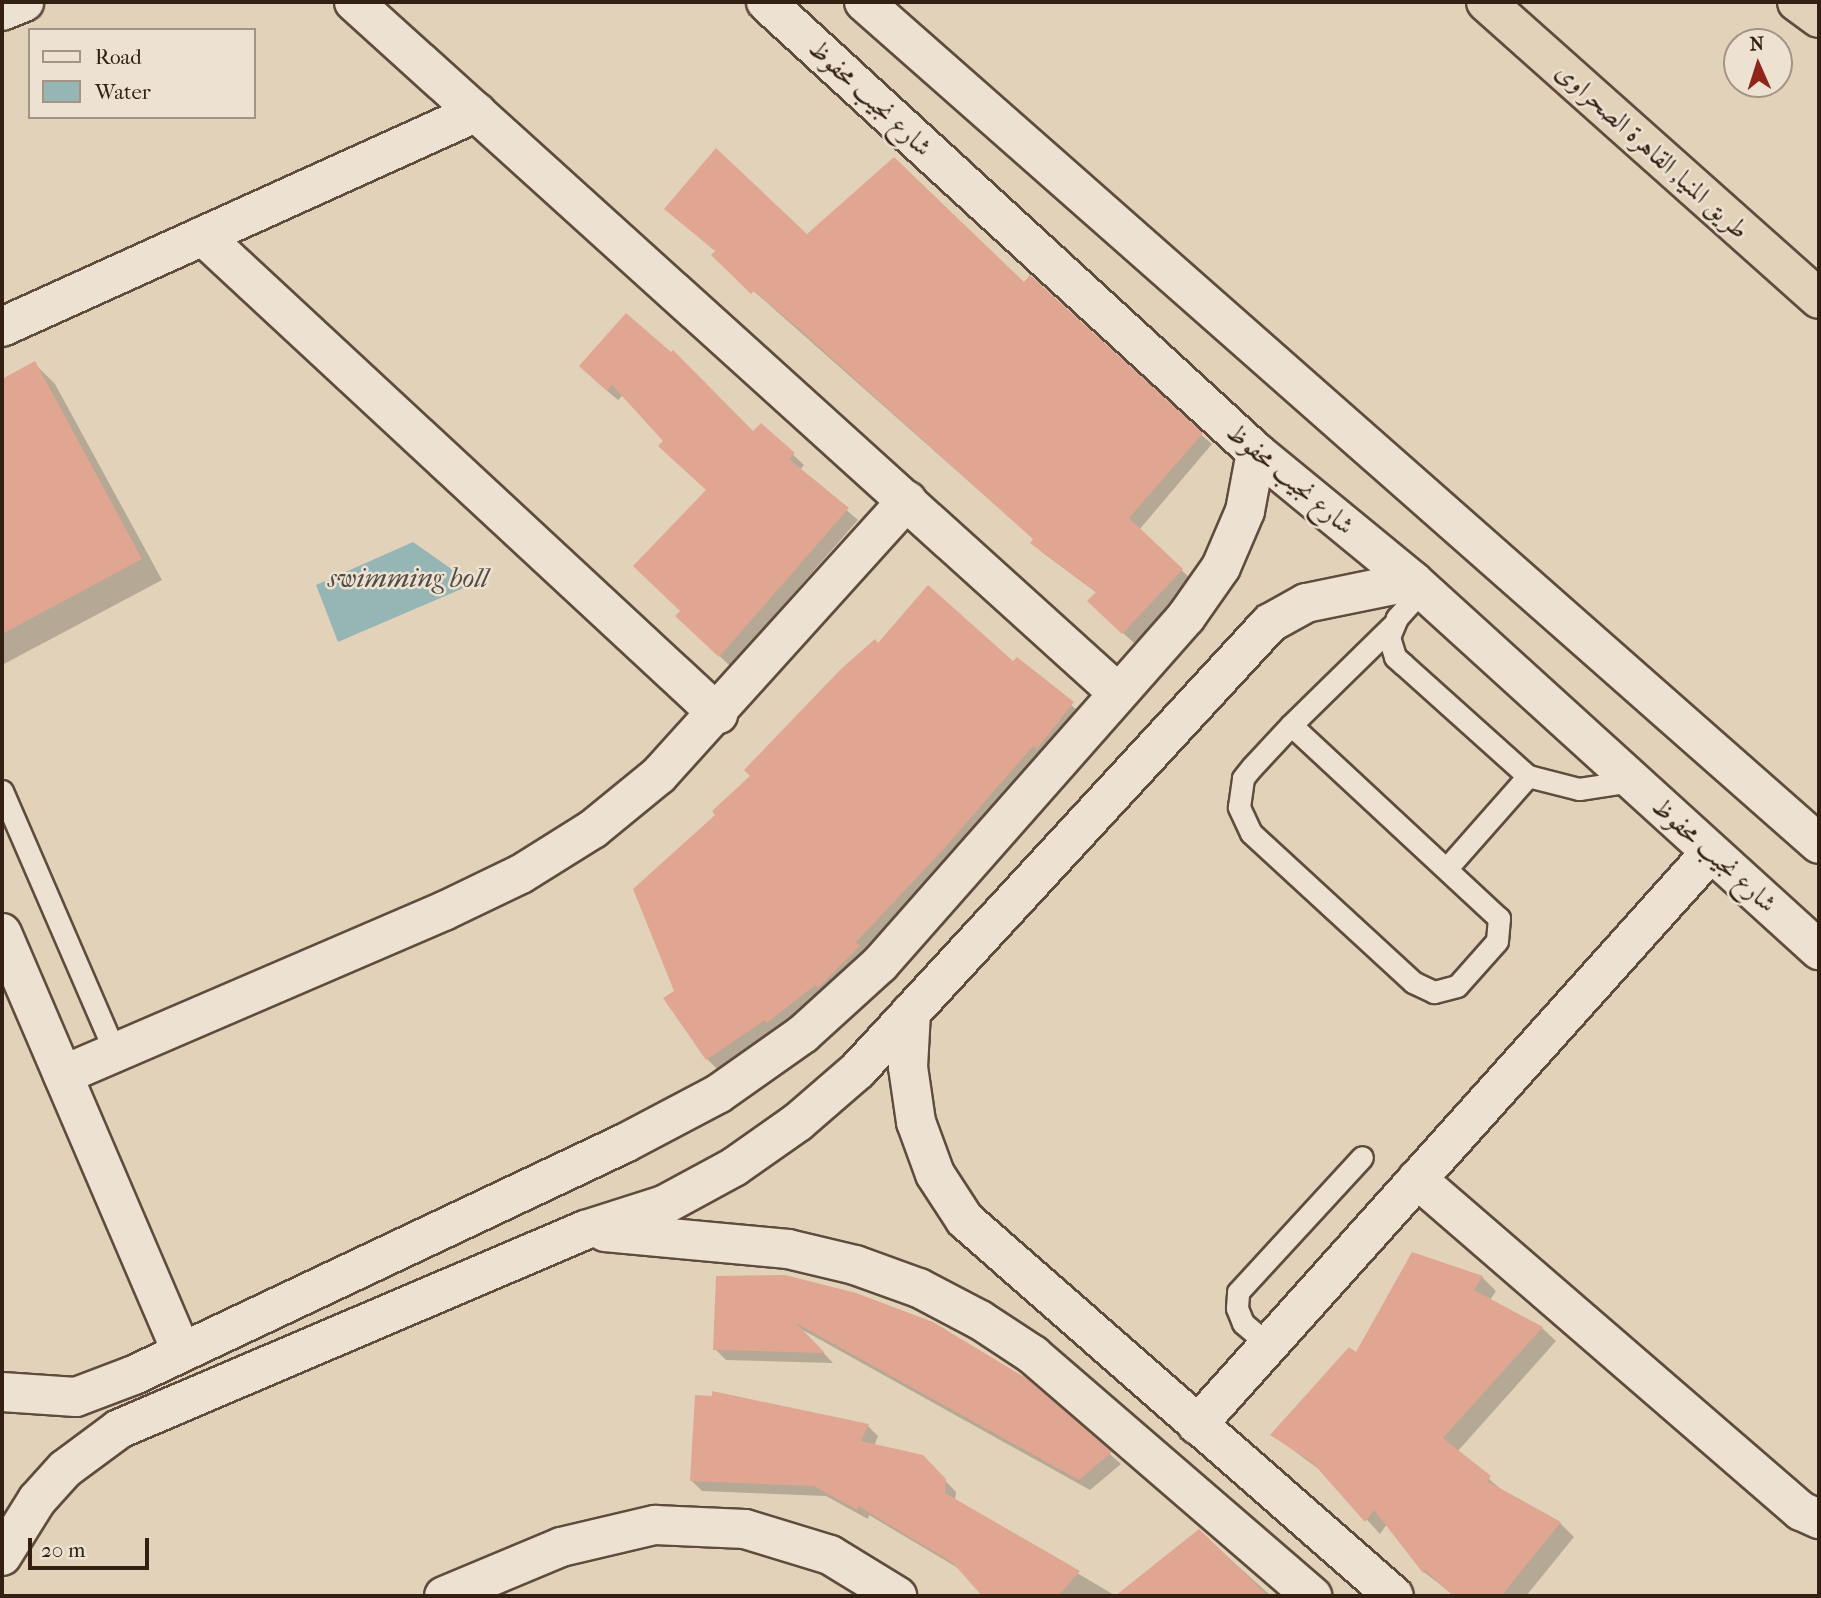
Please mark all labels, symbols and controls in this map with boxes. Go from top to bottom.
legend [28,28,256,119]
north arrow [1723,28,1793,98]
street label: شارع نجيب محفوظ [802,33,938,163]
text: N [1749,33,1765,55]
text: Road [95,45,142,69]
street label: طريق المنيا, القاهرة الصحراوى [1549,56,1755,246]
text: Water [95,80,151,104]
street label: شارع نجيب محفوظ [1220,416,1360,542]
water label: swimming boll [328,561,488,595]
street label: شارع نجيب محفوظ [1645,791,1783,919]
scale bar [32,1524,152,1568]
text: 20 m [41,1538,85,1562]

